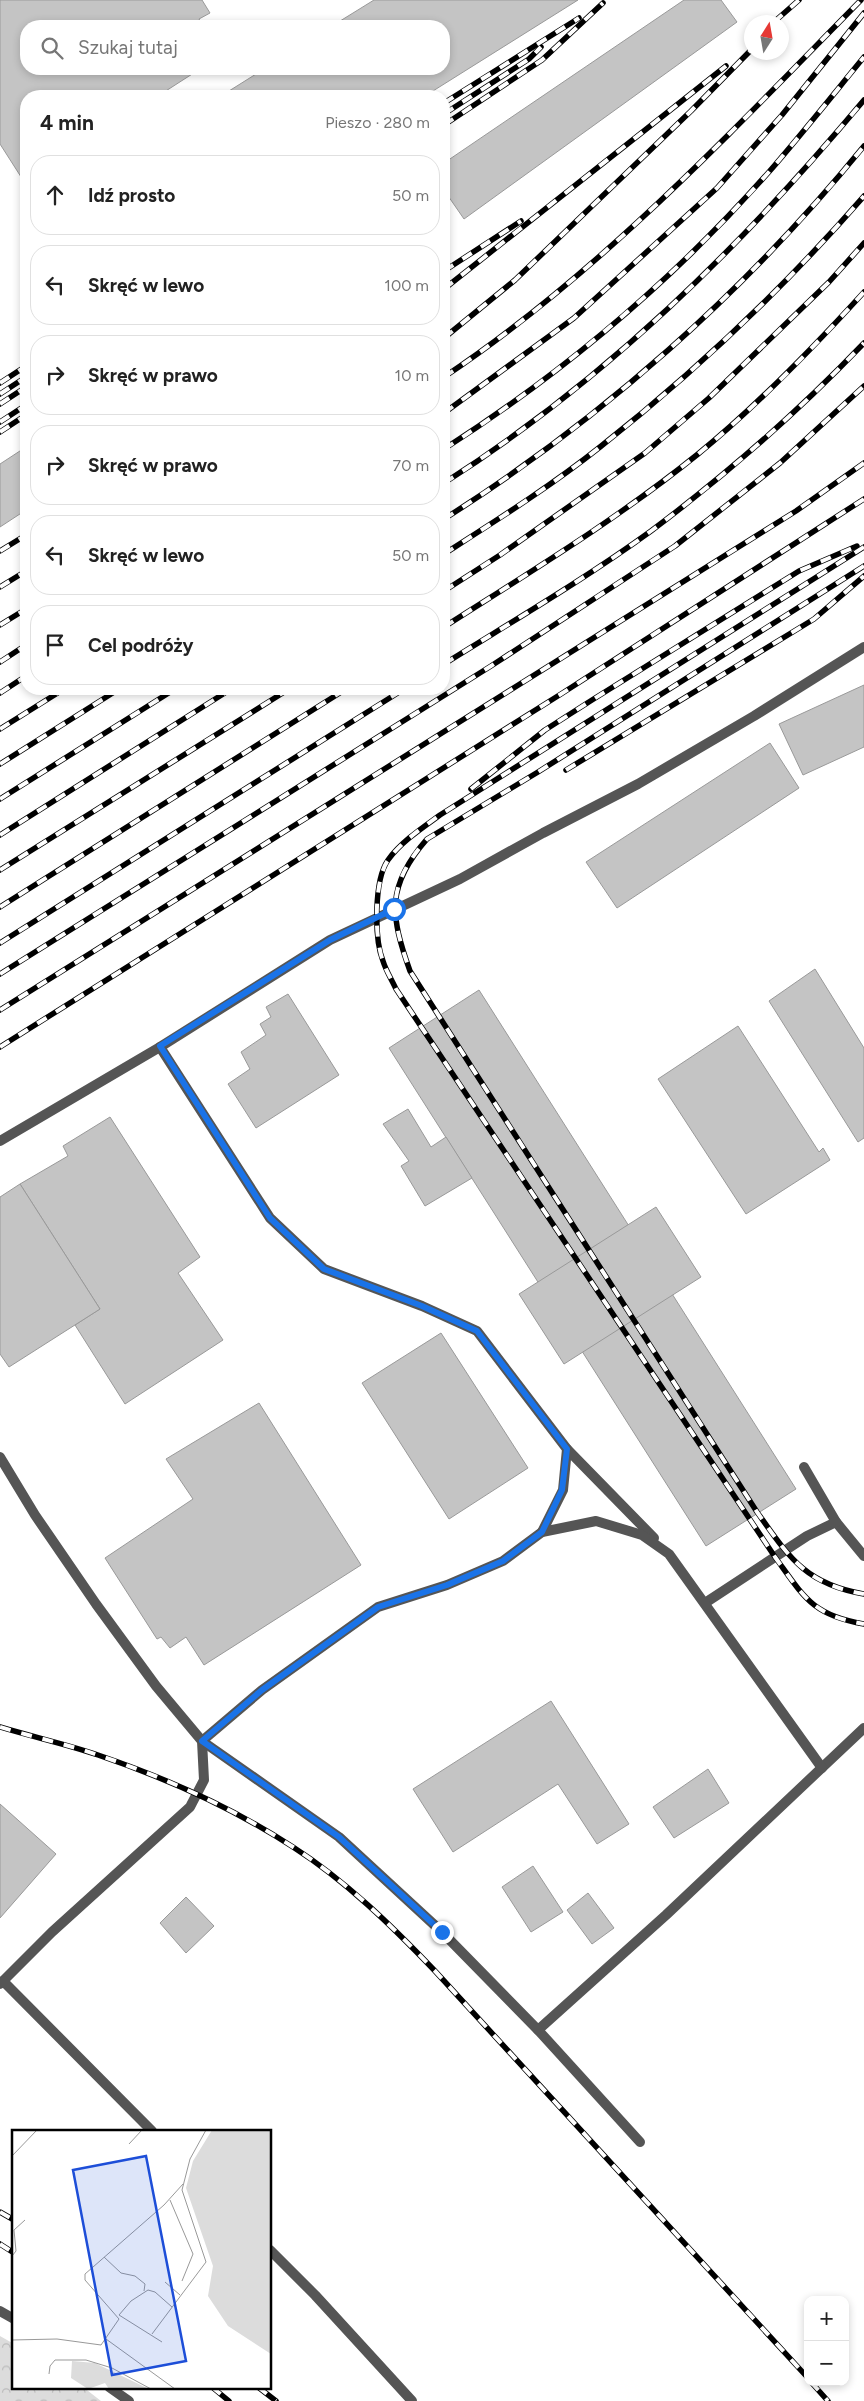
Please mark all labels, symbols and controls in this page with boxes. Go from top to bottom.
north arrow [744,15,789,60]
search box [20,20,450,75]
icon: search [38,34,66,62]
text: Szukaj tutaj [78,36,178,59]
text: 4 min [40,110,94,135]
text: Pieszo · 280 m [325,113,430,132]
icon: ahead [41,181,69,209]
text: Idź prosto [88,184,175,207]
text: 50 m [392,186,429,205]
icon: left [41,271,69,299]
text: Skręć w lewo [88,274,204,297]
text: 100 m [384,276,429,295]
icon: right [41,361,69,389]
text: Skręć w prawo [88,364,218,387]
text: 10 m [395,366,429,385]
icon: right [41,451,69,479]
text: Skręć w prawo [88,454,218,477]
text: 70 m [393,456,429,475]
icon: left [41,541,69,569]
text: Skręć w lewo [88,544,204,567]
text: 50 m [392,546,429,565]
icon: arrive [41,631,69,659]
text: Cel podróży [88,634,194,657]
route start [383,898,406,921]
route end [431,1921,454,1944]
inset map [12,2130,271,2388]
map controls [804,2296,849,2386]
button: + [804,2296,849,2341]
button: − [804,2341,849,2386]

